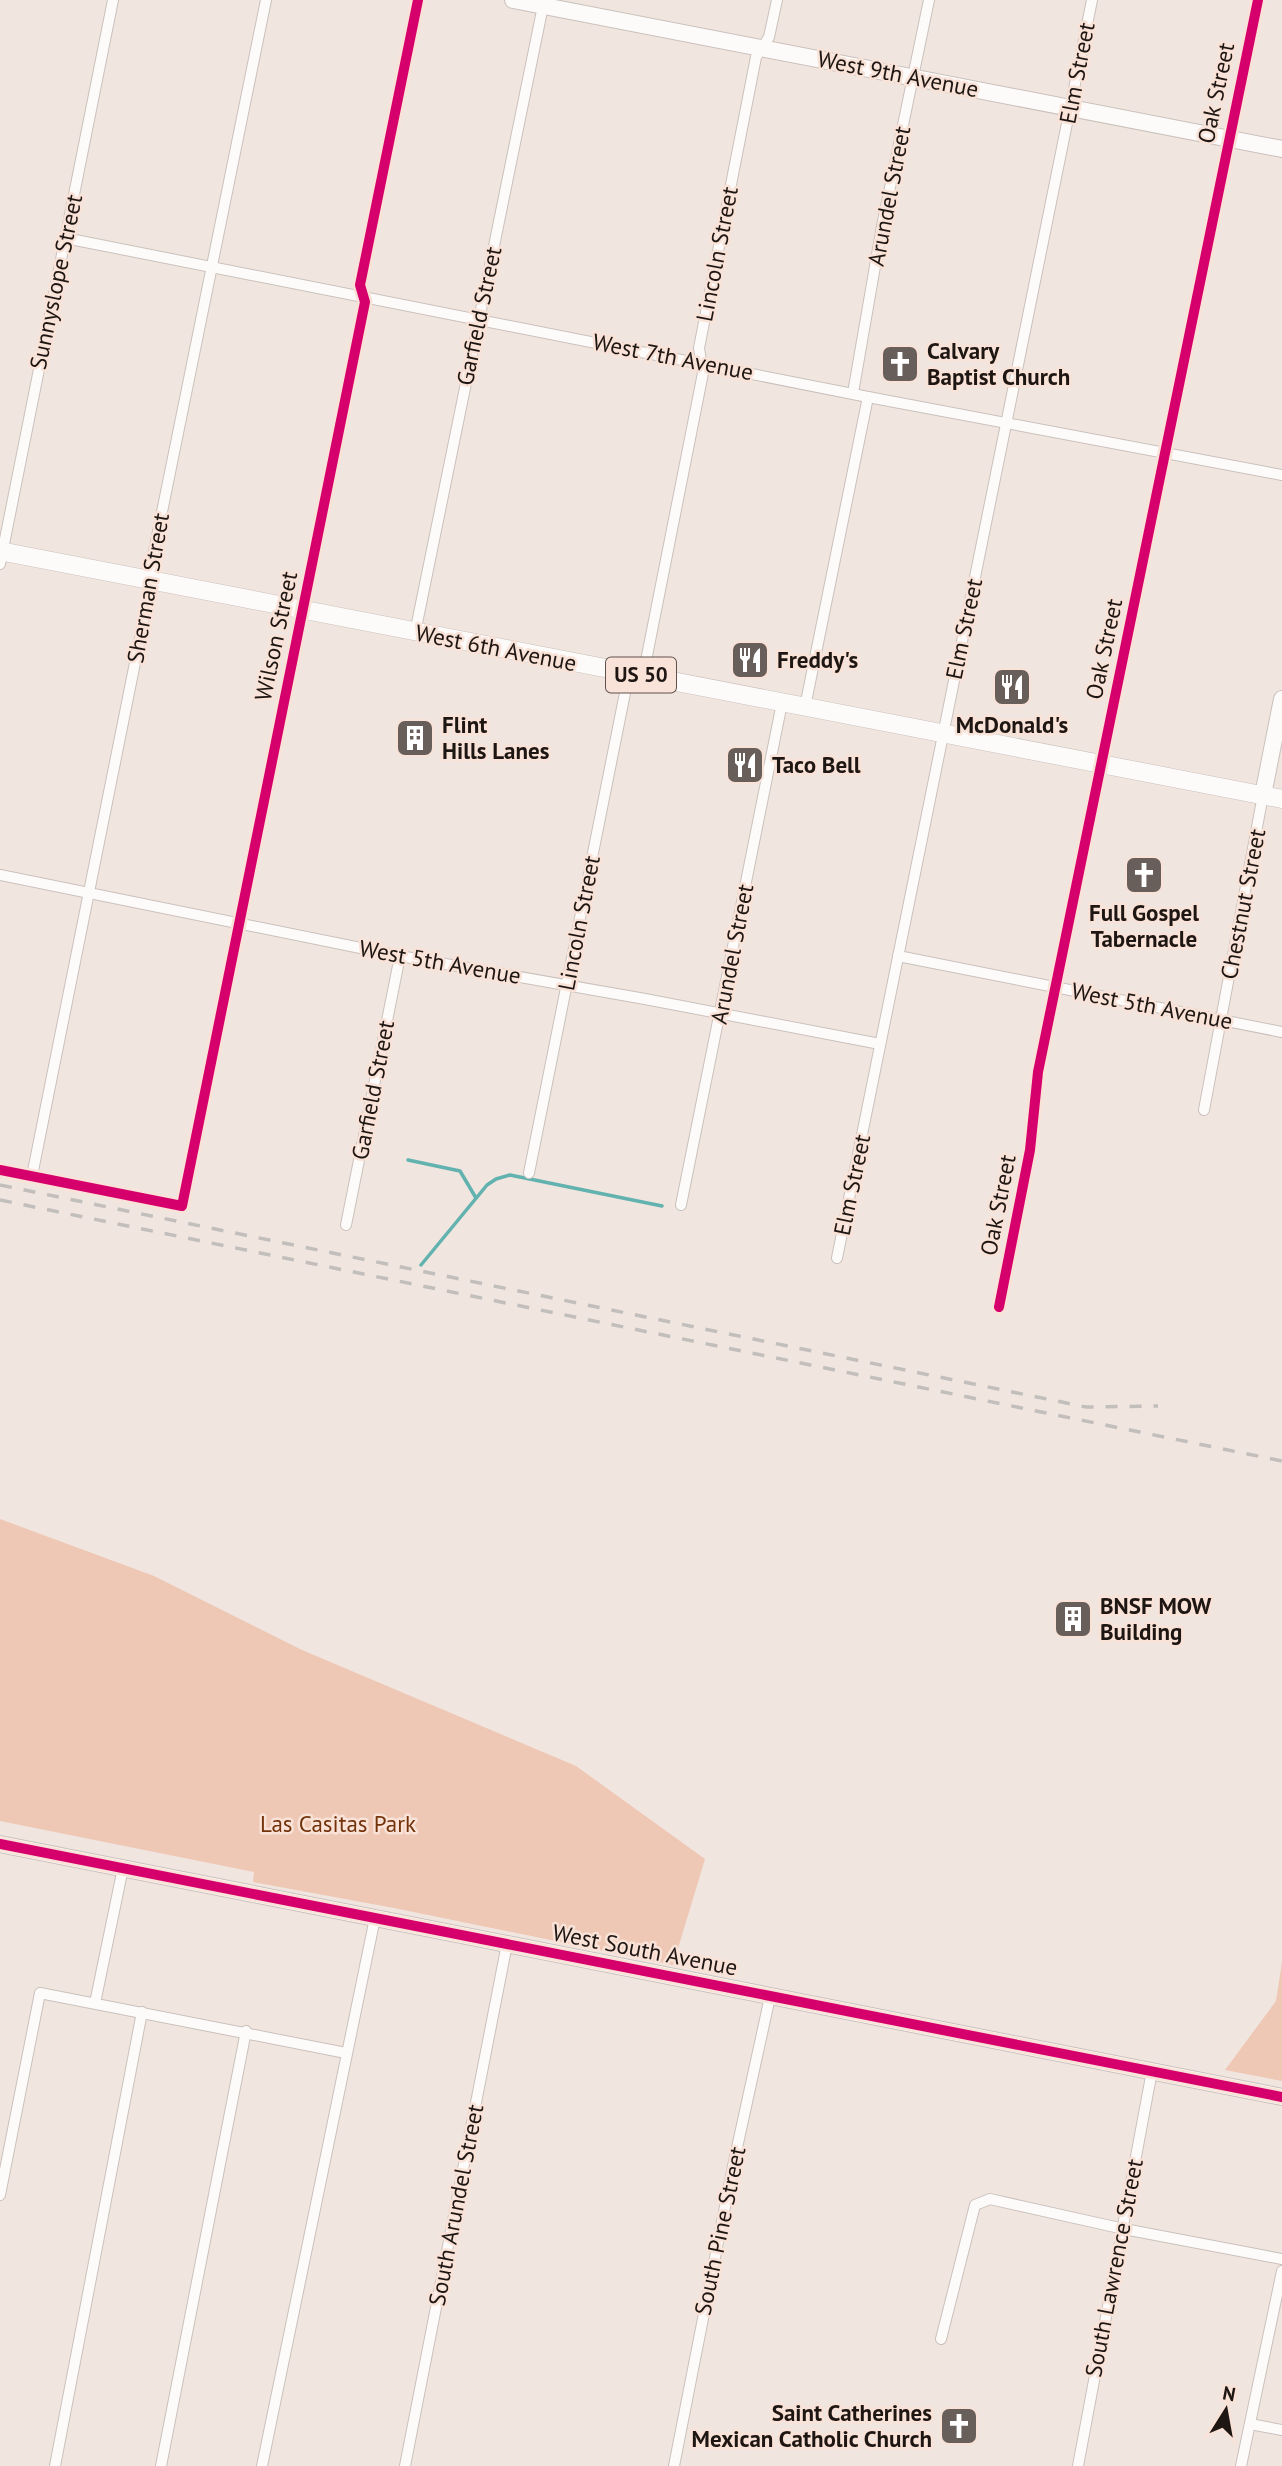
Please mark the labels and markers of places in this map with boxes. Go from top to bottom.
place label: Calvary Baptist Church [927,336,1070,391]
church icon: Calvary Baptist Church [879,343,921,385]
restaurant icon: Freddy's [729,639,771,681]
place label: Freddy's [777,645,858,674]
restaurant icon: McDonald's [991,666,1033,708]
place label: Flint Hills Lanes [442,710,550,765]
place label: McDonald's [956,710,1069,739]
building icon: Flint Hills Lanes [394,717,436,759]
restaurant icon: Taco Bell [724,744,766,786]
place label: Taco Bell [772,750,861,779]
church icon: Full Gospel Tabernacle [1123,854,1165,896]
place label: Full Gospel Tabernacle [1089,898,1199,953]
place label: BNSF MOW Building [1100,1591,1212,1646]
building icon: BNSF MOW Building [1052,1598,1094,1640]
place label: Saint Catherines Mexican Catholic Church [692,2398,932,2453]
church icon: Saint Catherines Mexican Catholic Church [938,2405,980,2447]

